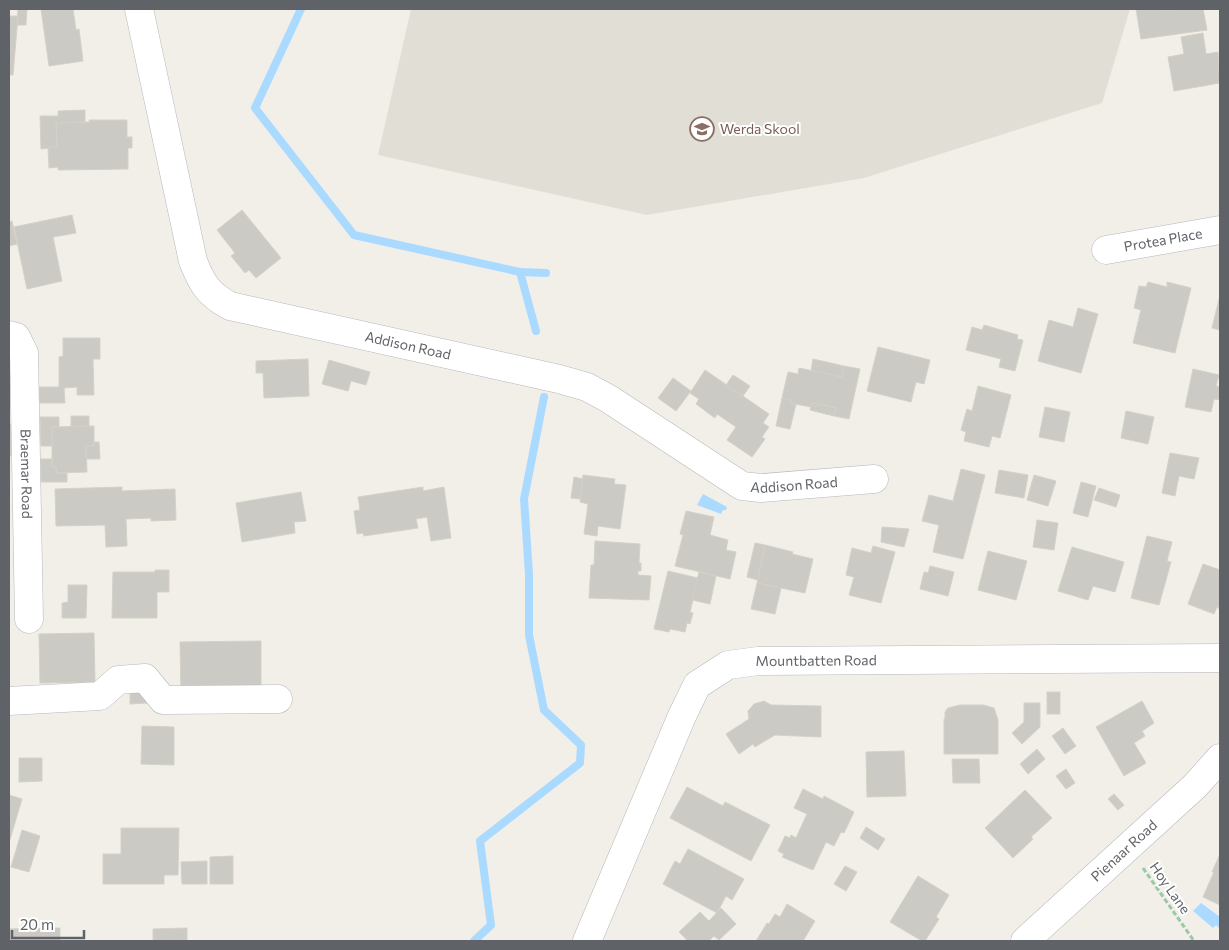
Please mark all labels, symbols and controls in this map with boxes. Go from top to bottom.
school or university icon: Werda Skool [689,116,715,142]
place label: Werda Skool [720,120,800,137]
street label: Protea Place [1122,224,1204,255]
street label: Addison Road [364,327,453,363]
street label: Braemar Road [17,429,36,519]
street label: Addison Road [750,473,838,496]
street label: Mountbatten Road [756,651,877,669]
street label: Pienaar Road [1087,816,1160,885]
street label: Hoy Lane [1146,859,1194,917]
scale bar [12,908,85,940]
text: 20 m [20,915,54,933]

